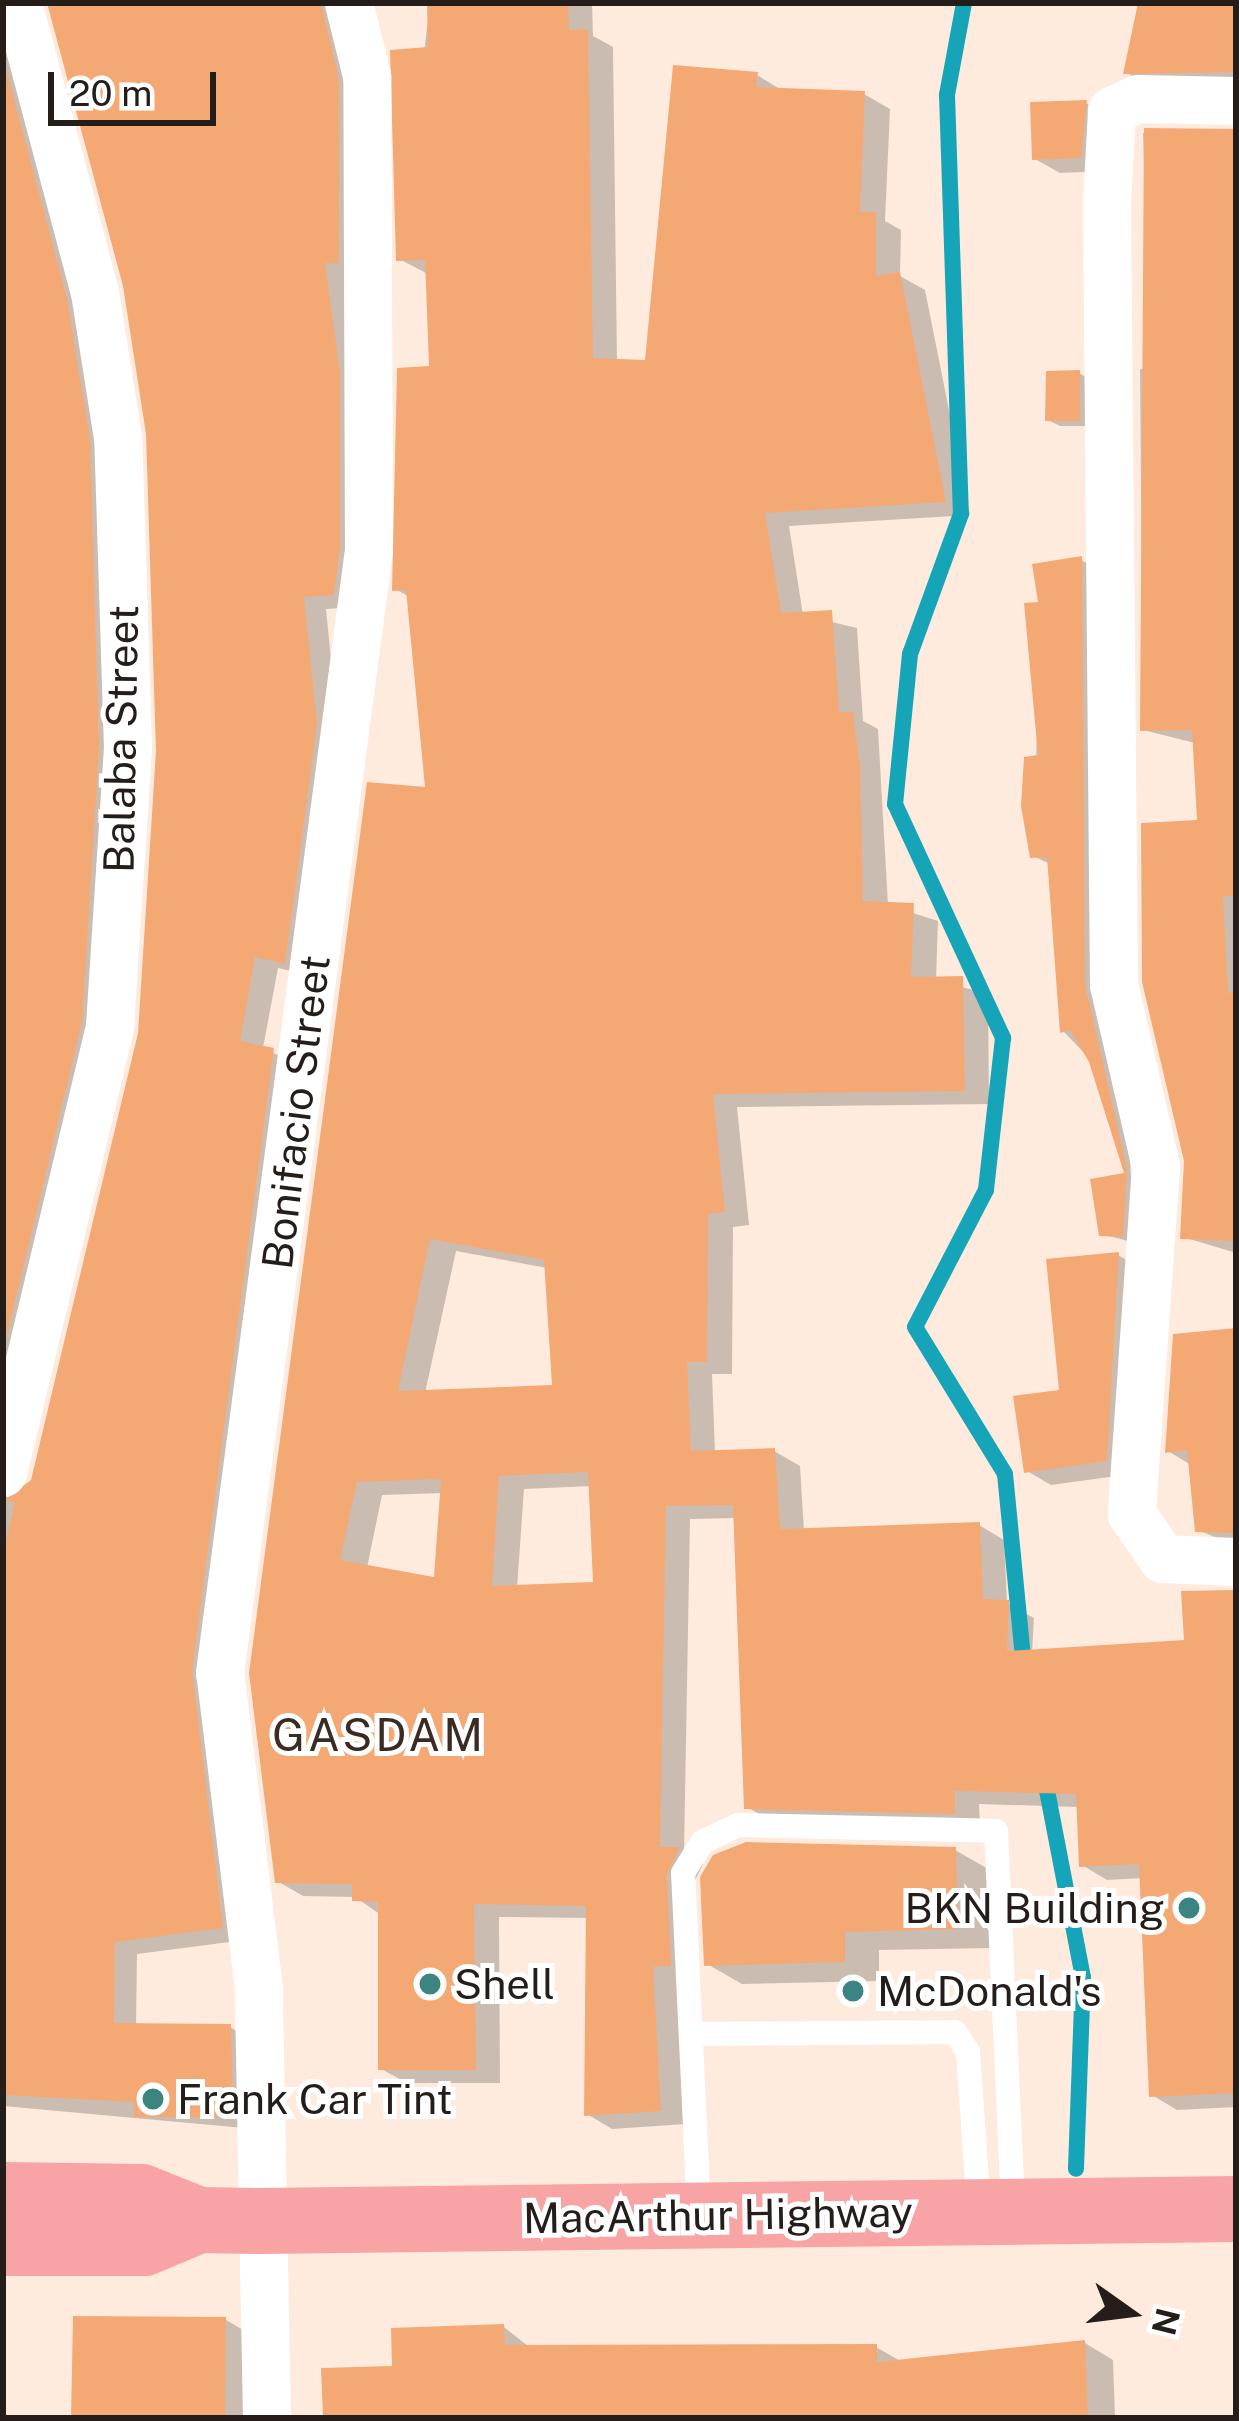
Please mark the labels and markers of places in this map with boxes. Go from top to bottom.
place label: BKN Building [904,1883,1165,1933]
marker: BKN Building [1176,1895,1202,1921]
place label: Shell [454,1959,555,2009]
place label: McDonald's [877,1966,1102,2016]
marker: Shell [417,1971,443,1997]
marker: McDonald's [840,1978,866,2004]
place label: Frank Car Tint [177,2074,453,2124]
marker: Frank Car Tint [140,2086,166,2112]

